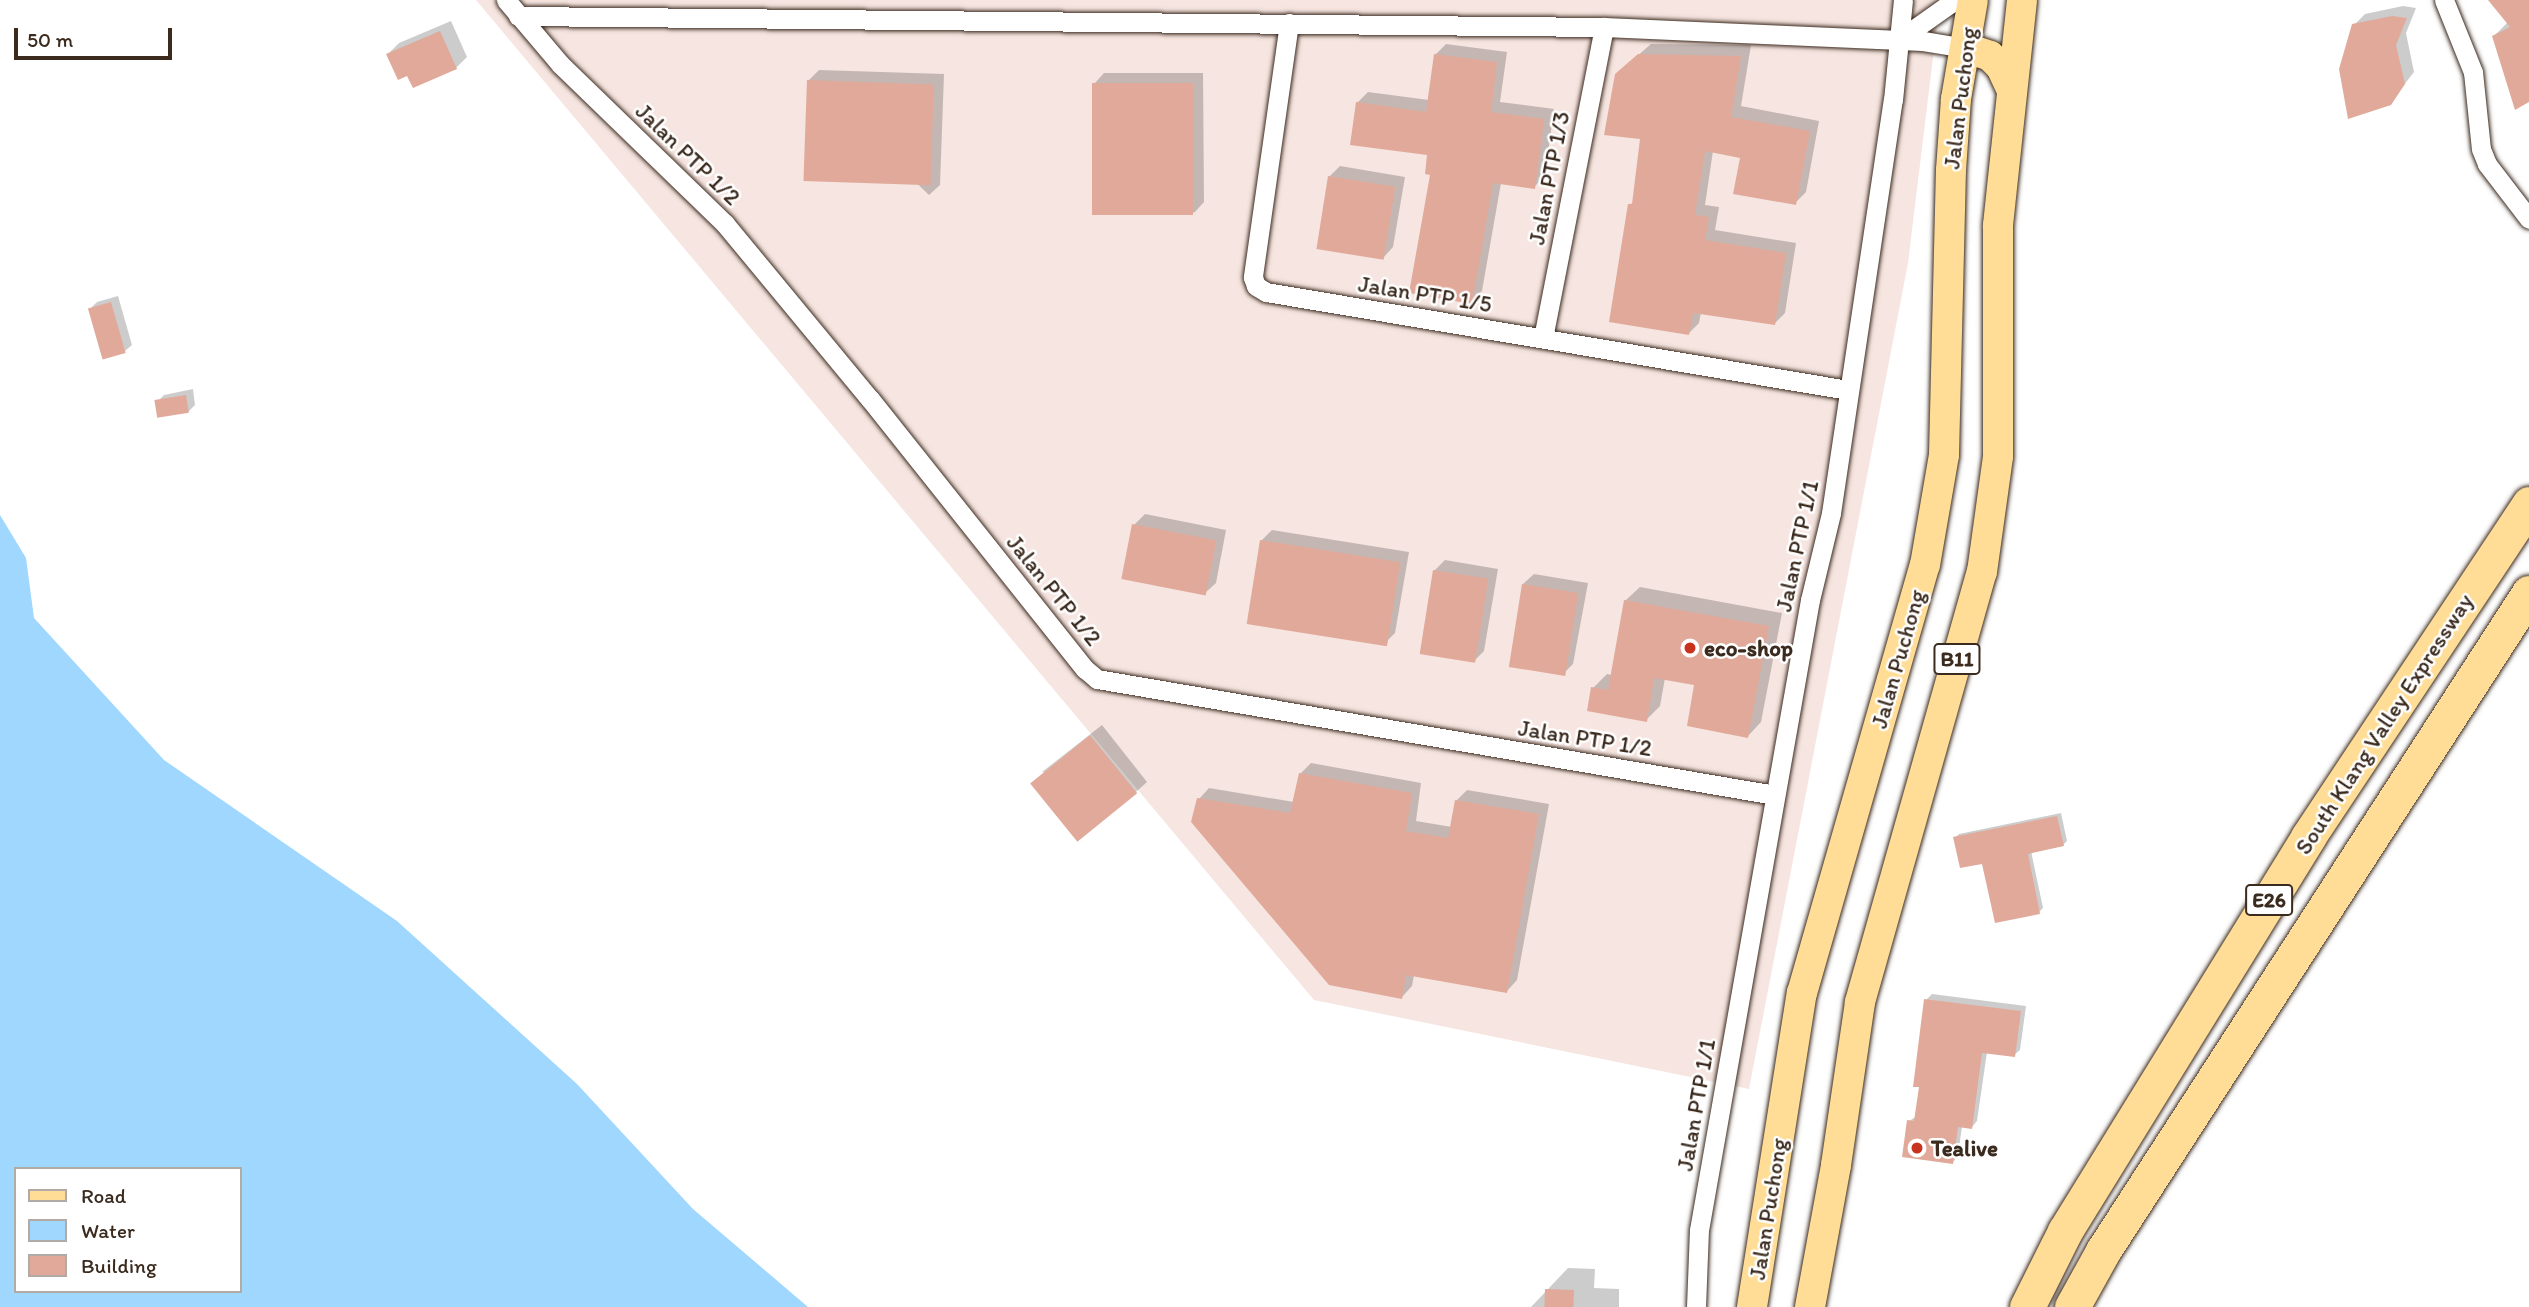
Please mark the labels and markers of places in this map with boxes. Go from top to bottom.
place label: eco-shop [1704,634,1793,662]
marker: eco-shop [1682,640,1698,656]
place label: Tealive [1931,1134,1998,1162]
marker: Tealive [1909,1140,1925,1156]

